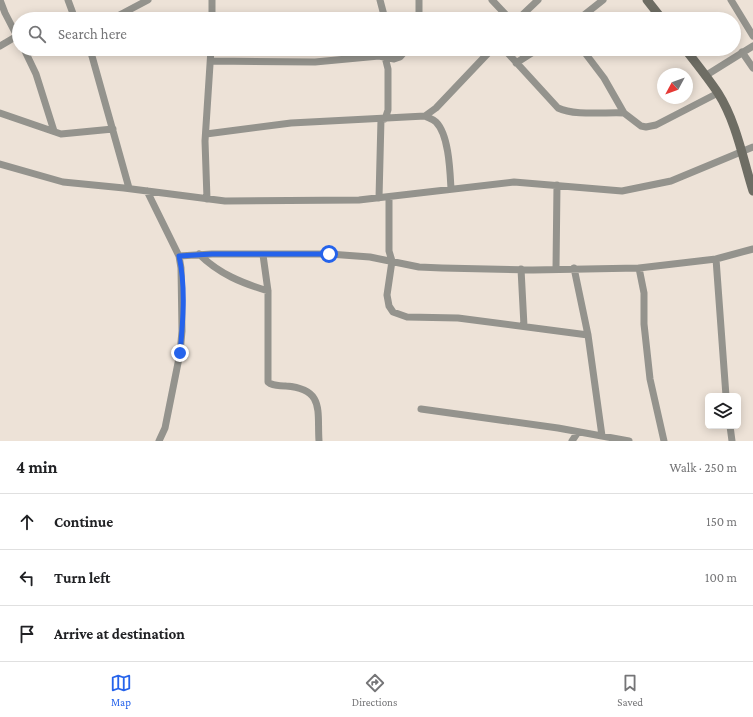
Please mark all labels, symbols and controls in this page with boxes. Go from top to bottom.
search box [12,12,741,56]
icon: search [26,23,48,45]
text: Search here [58,26,127,42]
north arrow [657,68,693,104]
route start [320,245,338,263]
route end [171,344,189,362]
map controls [705,393,741,429]
button: layers [705,393,741,429]
text: 4 min [16,458,58,477]
text: Walk · 250 m [669,460,737,475]
icon: ahead [16,511,38,533]
text: Continue [54,514,113,530]
text: 150 m [706,514,737,529]
icon: left [16,567,38,589]
text: Turn left [54,570,110,586]
text: 100 m [705,570,737,585]
icon: arrive [16,623,38,645]
text: Arrive at destination [54,626,185,642]
tab: Map [110,672,132,708]
tab: Directions [352,672,397,708]
tab: Saved [617,672,643,708]

